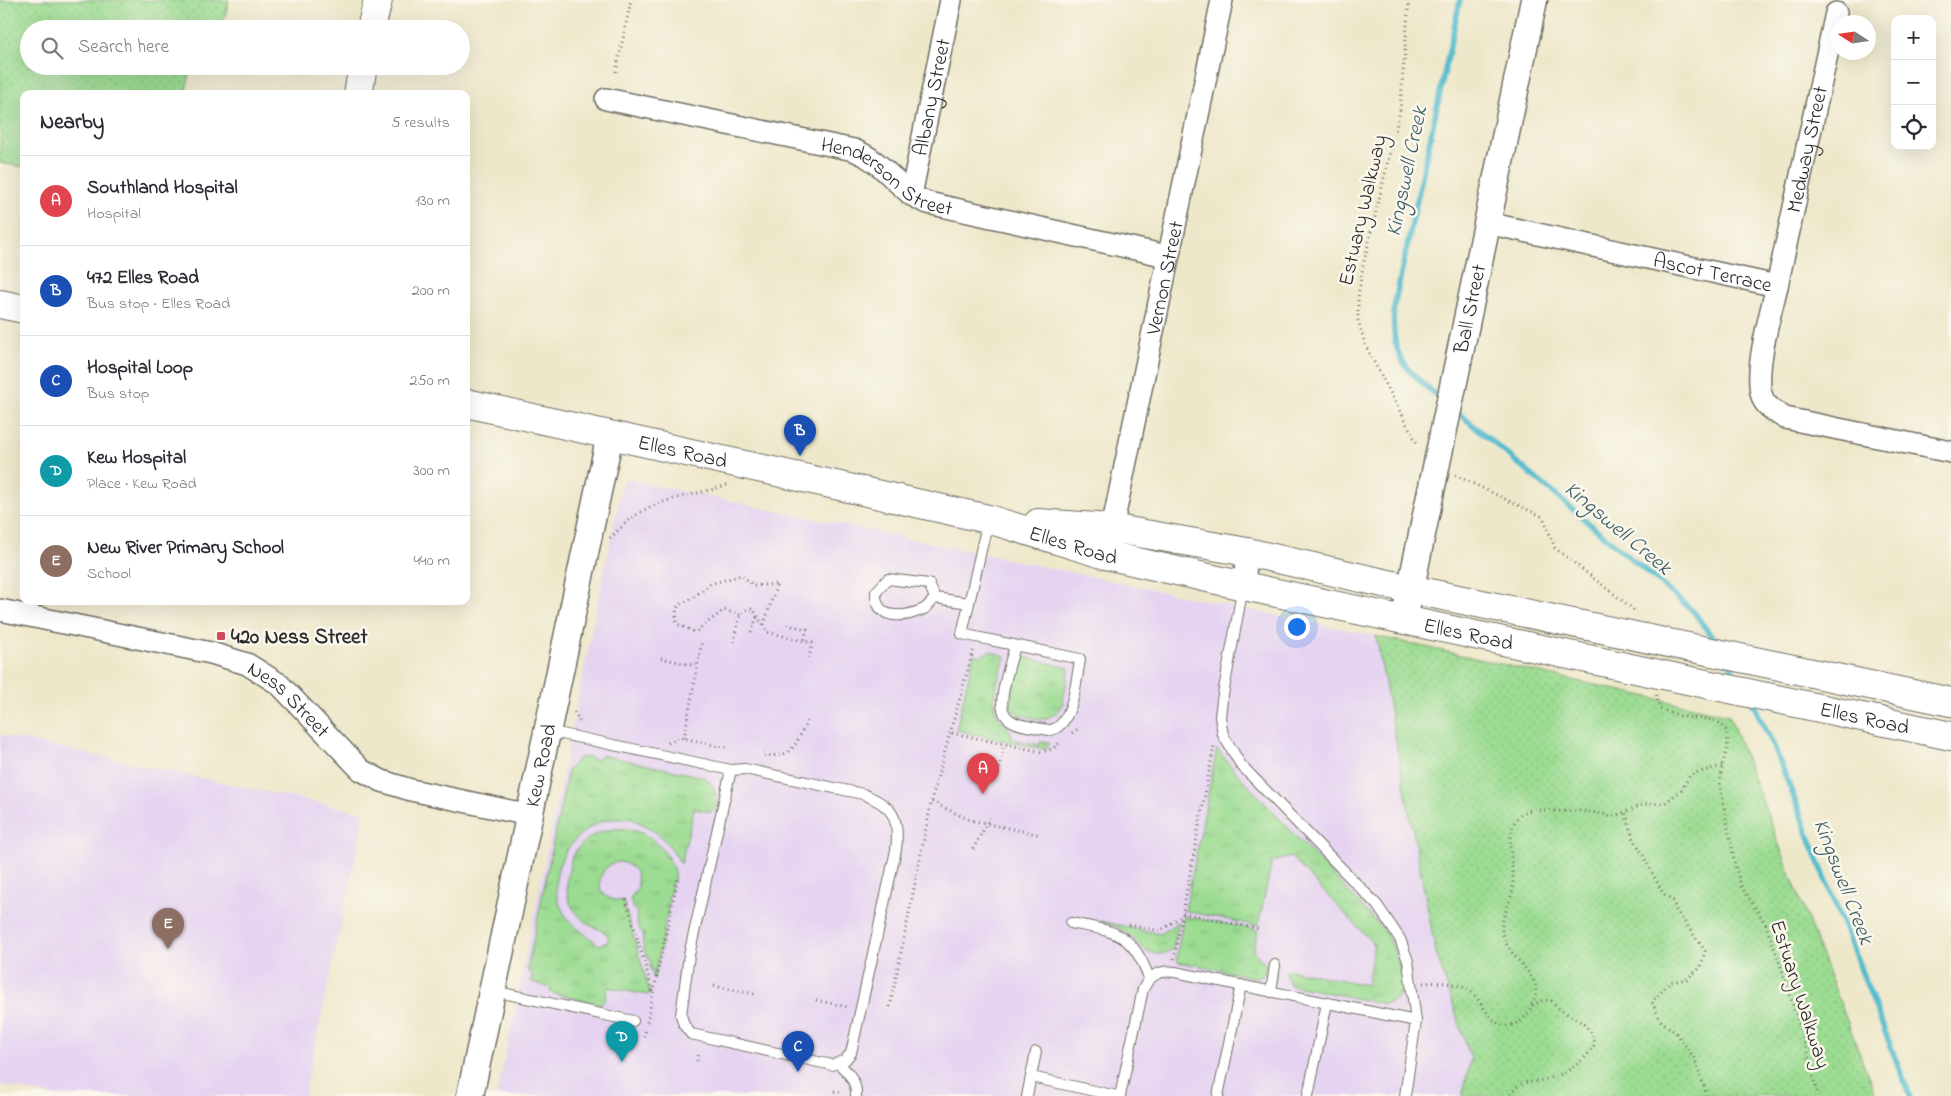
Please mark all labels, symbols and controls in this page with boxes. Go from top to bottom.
north arrow [1831,15,1876,60]
map controls [1891,15,1936,150]
button: + [1891,15,1936,60]
search box [20,20,470,75]
icon: search [38,34,66,62]
text: Search here [78,34,169,61]
street label: Albany Street [906,36,960,159]
button: − [1891,60,1936,105]
street label: Medway Street [1780,83,1837,216]
water label: Kingswell Creek [1379,102,1438,240]
button: locate [1891,105,1936,150]
text: Nearby [40,108,104,138]
text: 5 results [391,111,450,135]
street label: Henderson Street [818,131,955,225]
street label: Estuary Walkway [1332,132,1398,289]
text: Southland Hospital [87,175,238,202]
text: A [51,189,61,213]
text: 130 m [415,189,450,213]
text: Hospital [87,202,141,226]
street label: Vernon Street [1139,218,1193,339]
street label: Ascot Terrace [1650,247,1775,302]
street label: Ball Street [1447,262,1495,358]
text: 472 Elles Road [87,265,199,292]
text: B [51,279,61,303]
text: 200 m [412,279,450,303]
text: Bus stop · Elles Road [87,292,230,316]
text: Hospital Loop [87,355,193,382]
text: C [52,369,60,393]
text: 250 m [410,369,450,393]
text: Bus stop [87,382,150,406]
pin: B [784,415,816,456]
street label: Elles Road [635,429,730,478]
text: Kew Hospital [87,445,186,472]
text: D [50,459,62,483]
text: 300 m [413,459,450,483]
text: Place · Kew Road [87,472,197,496]
water label: Kingswell Creek [1556,475,1679,585]
street label: Elles Road [1025,519,1120,574]
text: New River Primary School [87,535,284,562]
text: E [51,549,61,573]
text: 440 m [413,549,450,573]
text: School [87,562,131,586]
street label: Elles Road [1420,611,1516,660]
your location [1284,614,1310,640]
place label: 420 Ness Street [231,623,368,653]
marker: 420 Ness Street [215,630,227,642]
street label: Ness Street [241,655,336,746]
street label: Elles Road [1817,696,1912,744]
street label: Kew Road [519,721,565,810]
pin: A [967,753,999,794]
water label: Kingswell Creek [1804,815,1881,951]
pin: E [152,908,184,949]
street label: Estuary Walkway [1759,917,1837,1073]
pin: D [606,1021,638,1062]
pin: C [782,1031,814,1072]

